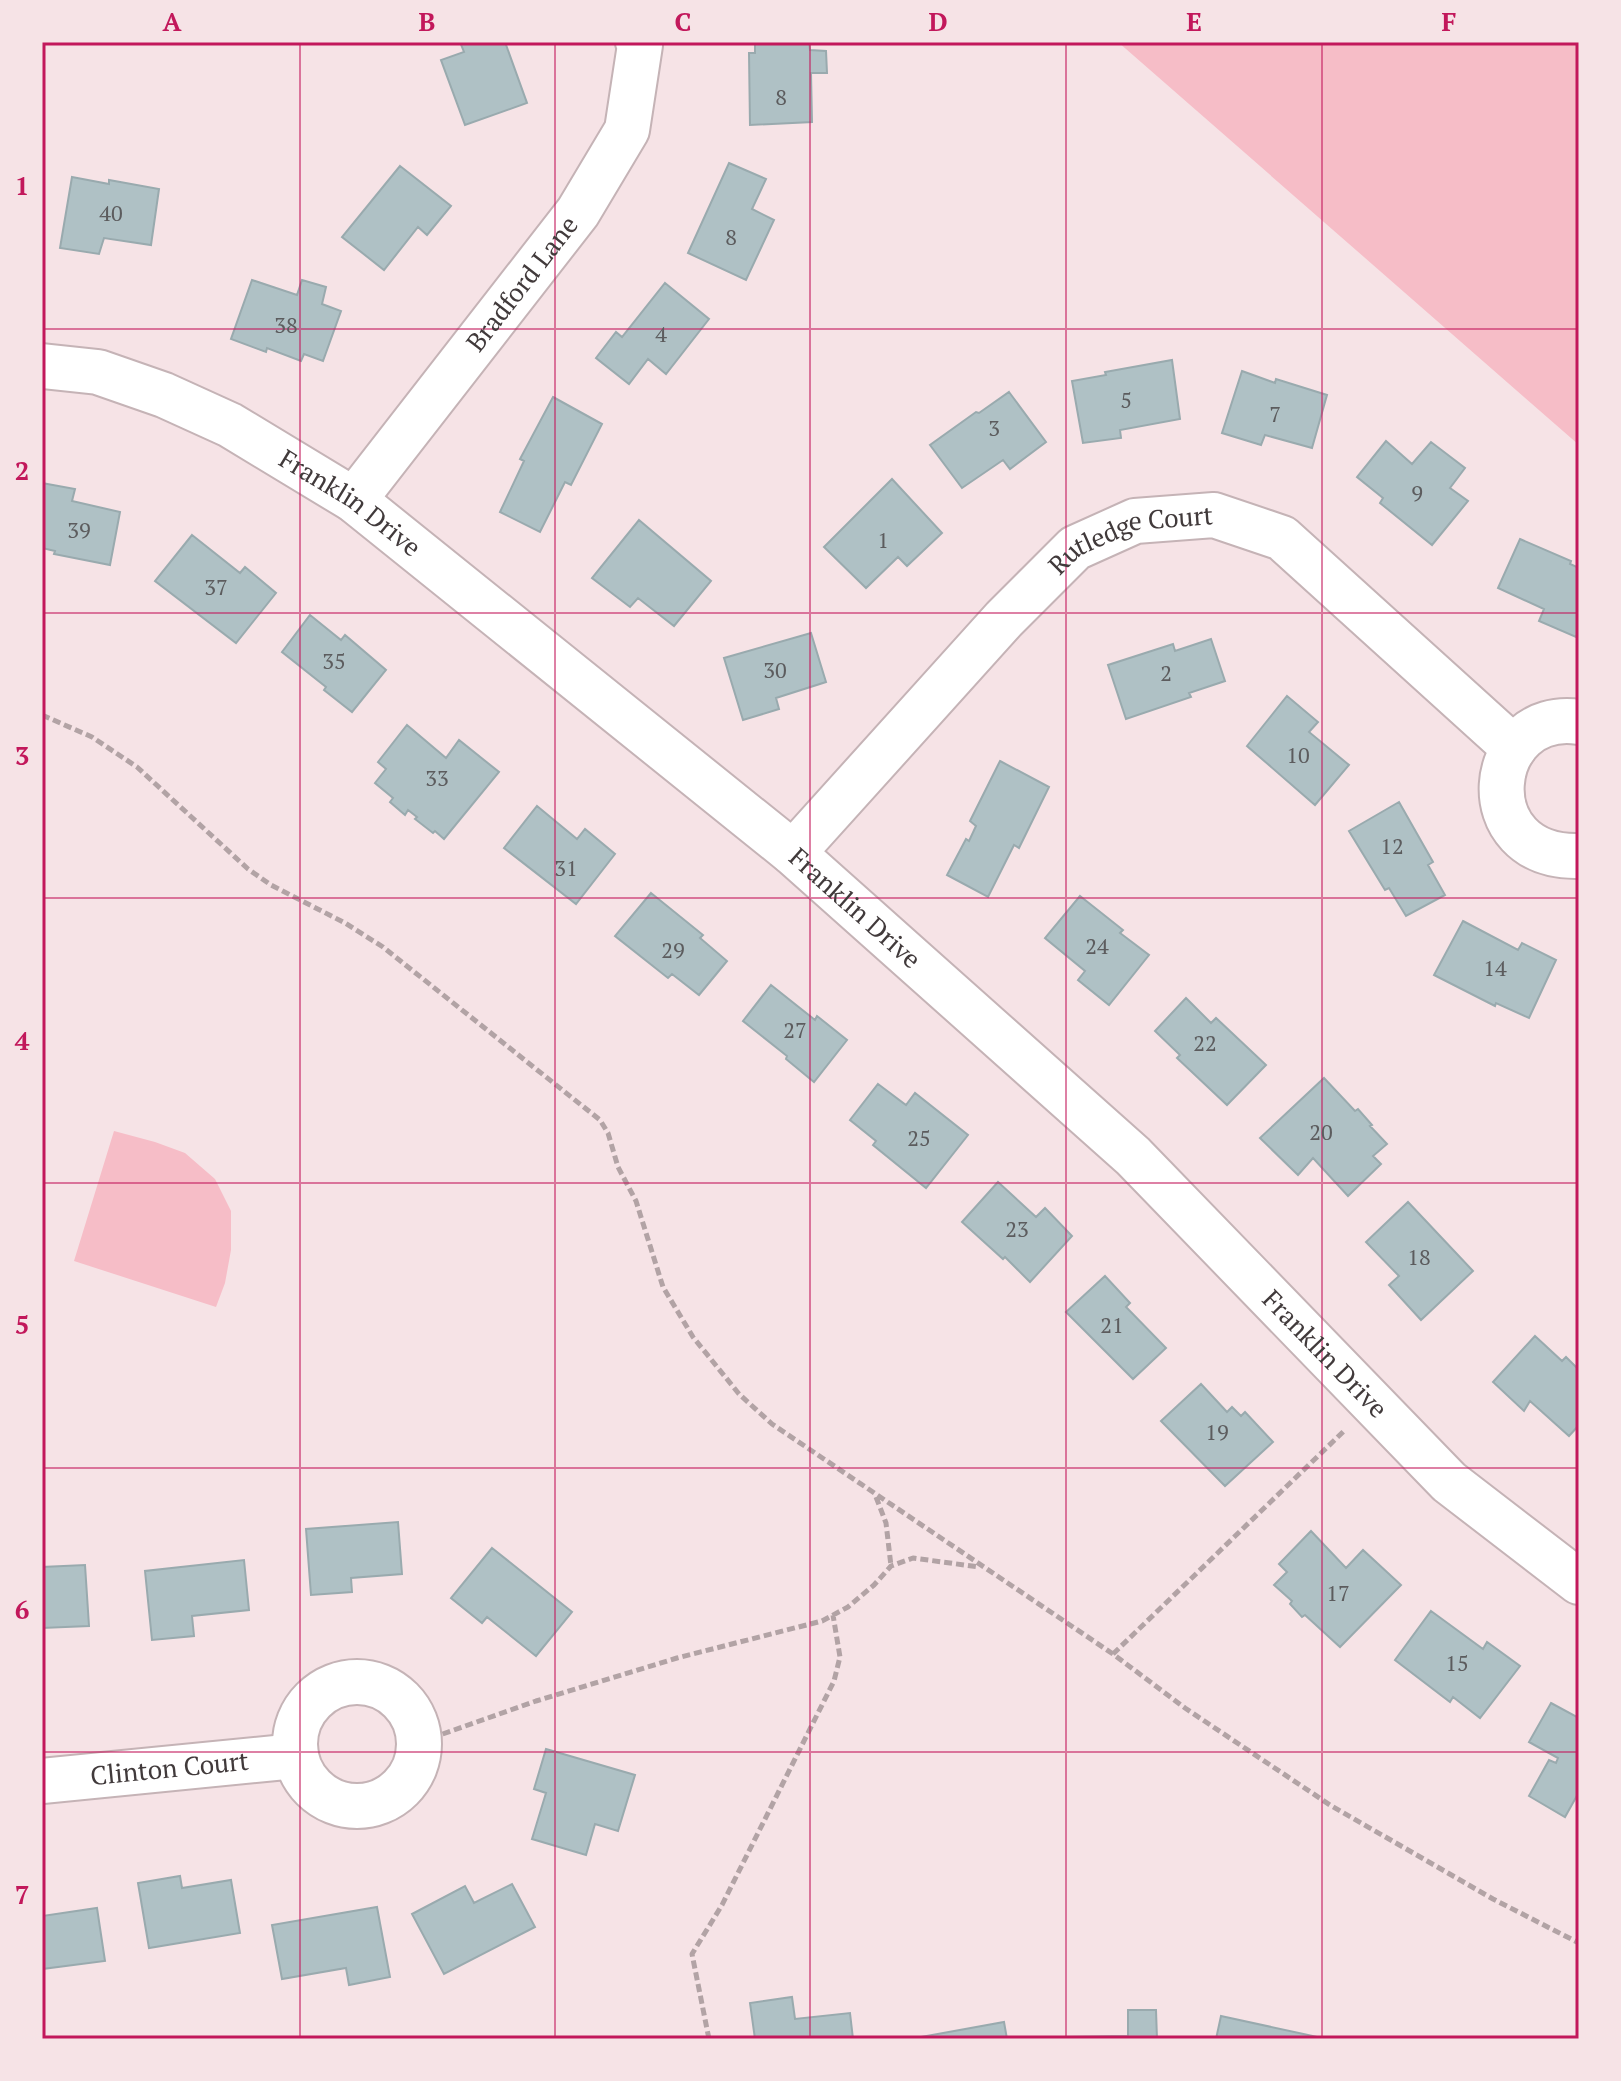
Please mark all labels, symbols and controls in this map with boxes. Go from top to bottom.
text: A [163,4,182,38]
text: B [419,4,435,38]
text: C [675,4,691,38]
text: D [928,4,948,38]
text: E [1186,4,1202,38]
text: F [1442,4,1457,38]
house number: 8 [775,82,787,111]
text: 1 [15,168,29,202]
house number: 40 [99,198,123,227]
street label: Bradford Lane [458,208,585,358]
house number: 8 [725,222,737,251]
house number: 38 [274,310,298,339]
house number: 4 [655,319,667,348]
house number: 5 [1120,385,1132,414]
house number: 7 [1269,399,1281,428]
house number: 3 [988,413,1000,442]
street label: Franklin Drive [273,441,429,563]
text: 2 [15,453,29,487]
house number: 9 [1411,478,1423,507]
street label: Rutledge Court [1040,497,1214,581]
house number: 39 [67,515,91,544]
house number: 1 [877,525,889,554]
house number: 37 [204,572,228,601]
house number: 35 [322,646,346,675]
house number: 30 [763,655,787,684]
house number: 2 [1160,658,1172,687]
text: 3 [15,738,29,772]
house number: 10 [1286,740,1310,769]
house number: 33 [425,763,449,792]
house number: 12 [1380,831,1404,860]
street label: Franklin Drive [783,840,929,975]
house number: 31 [554,853,578,882]
house number: 24 [1085,931,1109,960]
house number: 29 [661,935,685,964]
house number: 14 [1483,953,1507,982]
house number: 27 [783,1015,807,1044]
text: 4 [15,1023,30,1057]
house number: 22 [1193,1028,1217,1057]
house number: 20 [1309,1117,1333,1146]
house number: 25 [907,1123,931,1152]
house number: 23 [1005,1214,1029,1243]
house number: 18 [1407,1242,1431,1271]
street label: Franklin Drive [1256,1282,1395,1425]
text: 5 [15,1307,29,1341]
house number: 21 [1100,1310,1124,1339]
house number: 19 [1205,1417,1229,1446]
house number: 17 [1326,1578,1350,1607]
text: 6 [15,1592,29,1626]
house number: 15 [1445,1648,1469,1677]
street label: Clinton Court [89,1743,250,1792]
text: 7 [15,1877,29,1911]

